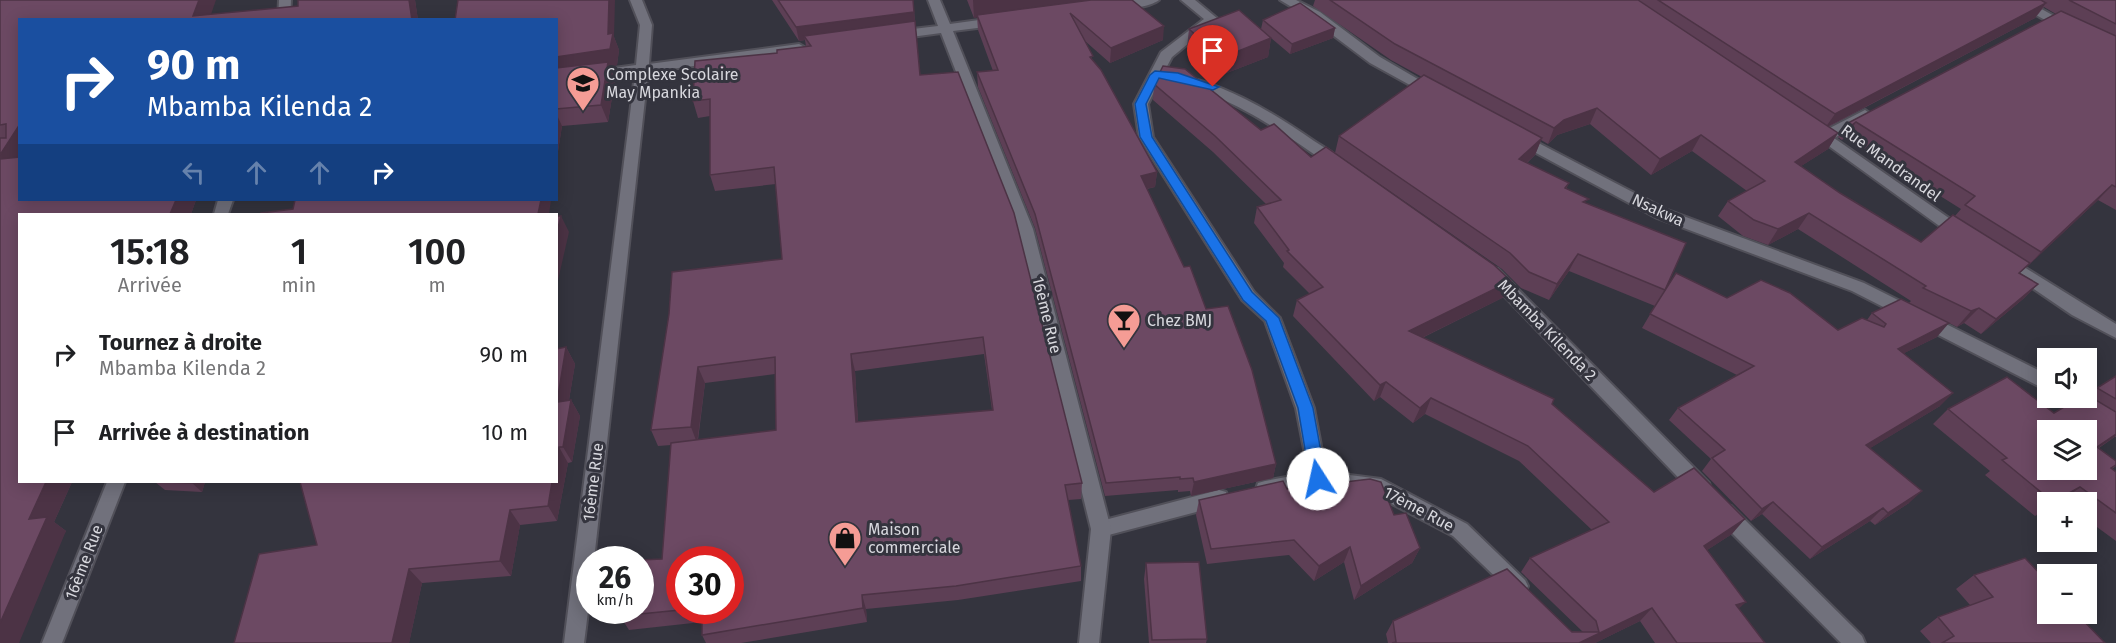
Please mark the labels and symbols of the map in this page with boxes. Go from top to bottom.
pin [1187,25,1238,87]
school or university icon: Complexe Scolaire May Mpankia [565,65,601,112]
place label: Complexe Scolaire May Mpankia [606,65,739,102]
street label: Rue Mandrandel [1837,120,1945,206]
street label: Nsakwa [1629,190,1687,230]
street label: 16ème Rue [1028,275,1066,355]
street label: Mbamba Kilenda 2 [1494,275,1600,385]
bar icon: Chez BMJ [1106,302,1142,349]
place label: Chez BMJ [1147,311,1212,330]
street label: 16ème Rue [579,442,607,522]
position arrow [1286,447,1350,511]
street label: 17ème Rue [1381,483,1457,535]
shop icon: Maison commerciale [827,520,863,567]
place label: Maison commerciale [868,520,961,557]
street label: 16ème Rue [61,522,107,602]
speed limit sign: 30 [666,546,744,624]

